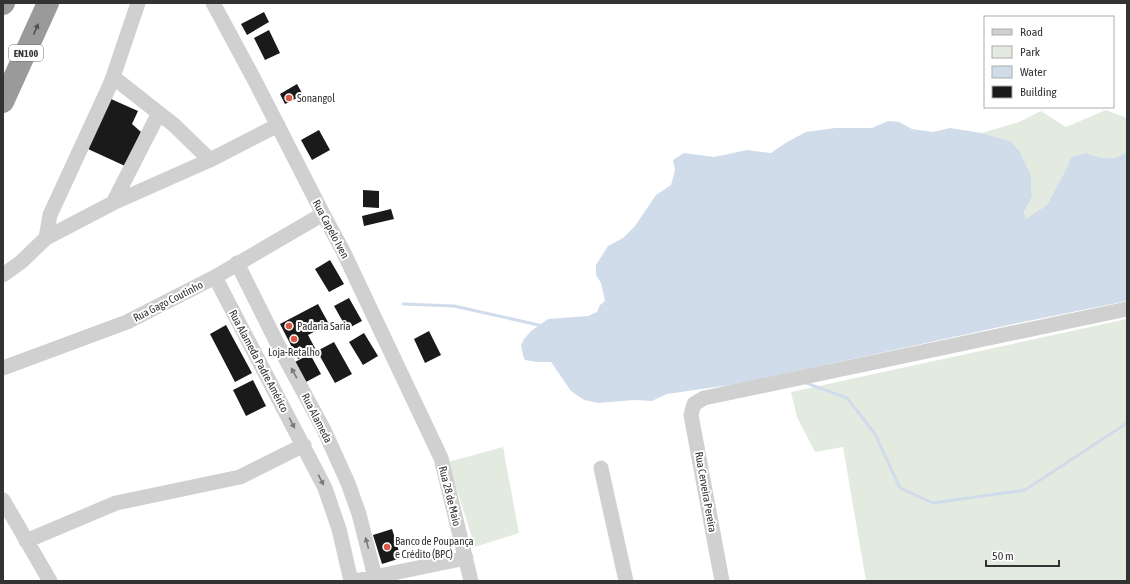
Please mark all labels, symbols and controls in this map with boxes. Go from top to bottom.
legend [984,16,1114,108]
one-way arrow [34,22,40,34]
text: Road [1020,25,1043,39]
road number: EN100 [9,45,43,61]
text: Park [1020,45,1041,59]
text: Water [1020,65,1047,79]
text: Building [1020,85,1058,99]
place label: Sonangol [297,92,335,104]
marker: Sonangol [284,93,294,103]
street label: Rua Capelo Iven [311,198,351,260]
street label: Rua Gago Coutinho [131,278,205,324]
street label: Rua Alameda Padre Américo [227,308,291,414]
place label: Padaria Saria [297,320,351,332]
marker: Padaria Saria [284,321,294,331]
marker: Loja-Retalho [289,334,299,344]
place label: Loja-Retalho [268,346,320,358]
one-way arrow [290,367,297,379]
street label: Rua Alameda [299,391,335,445]
one-way arrow [288,417,295,428]
street label: Rua Cerveira Pereira [693,451,719,533]
street label: Rua 28 de Maio [437,465,463,527]
one-way arrow [318,474,324,486]
place label: Banco de Poupança e Crédito (BPC) [395,535,474,560]
one-way arrow [364,537,370,549]
marker: Banco de Poupança e Crédito (BPC) [382,542,392,552]
scale bar [986,542,1059,568]
text: 50 m [992,549,1014,563]

